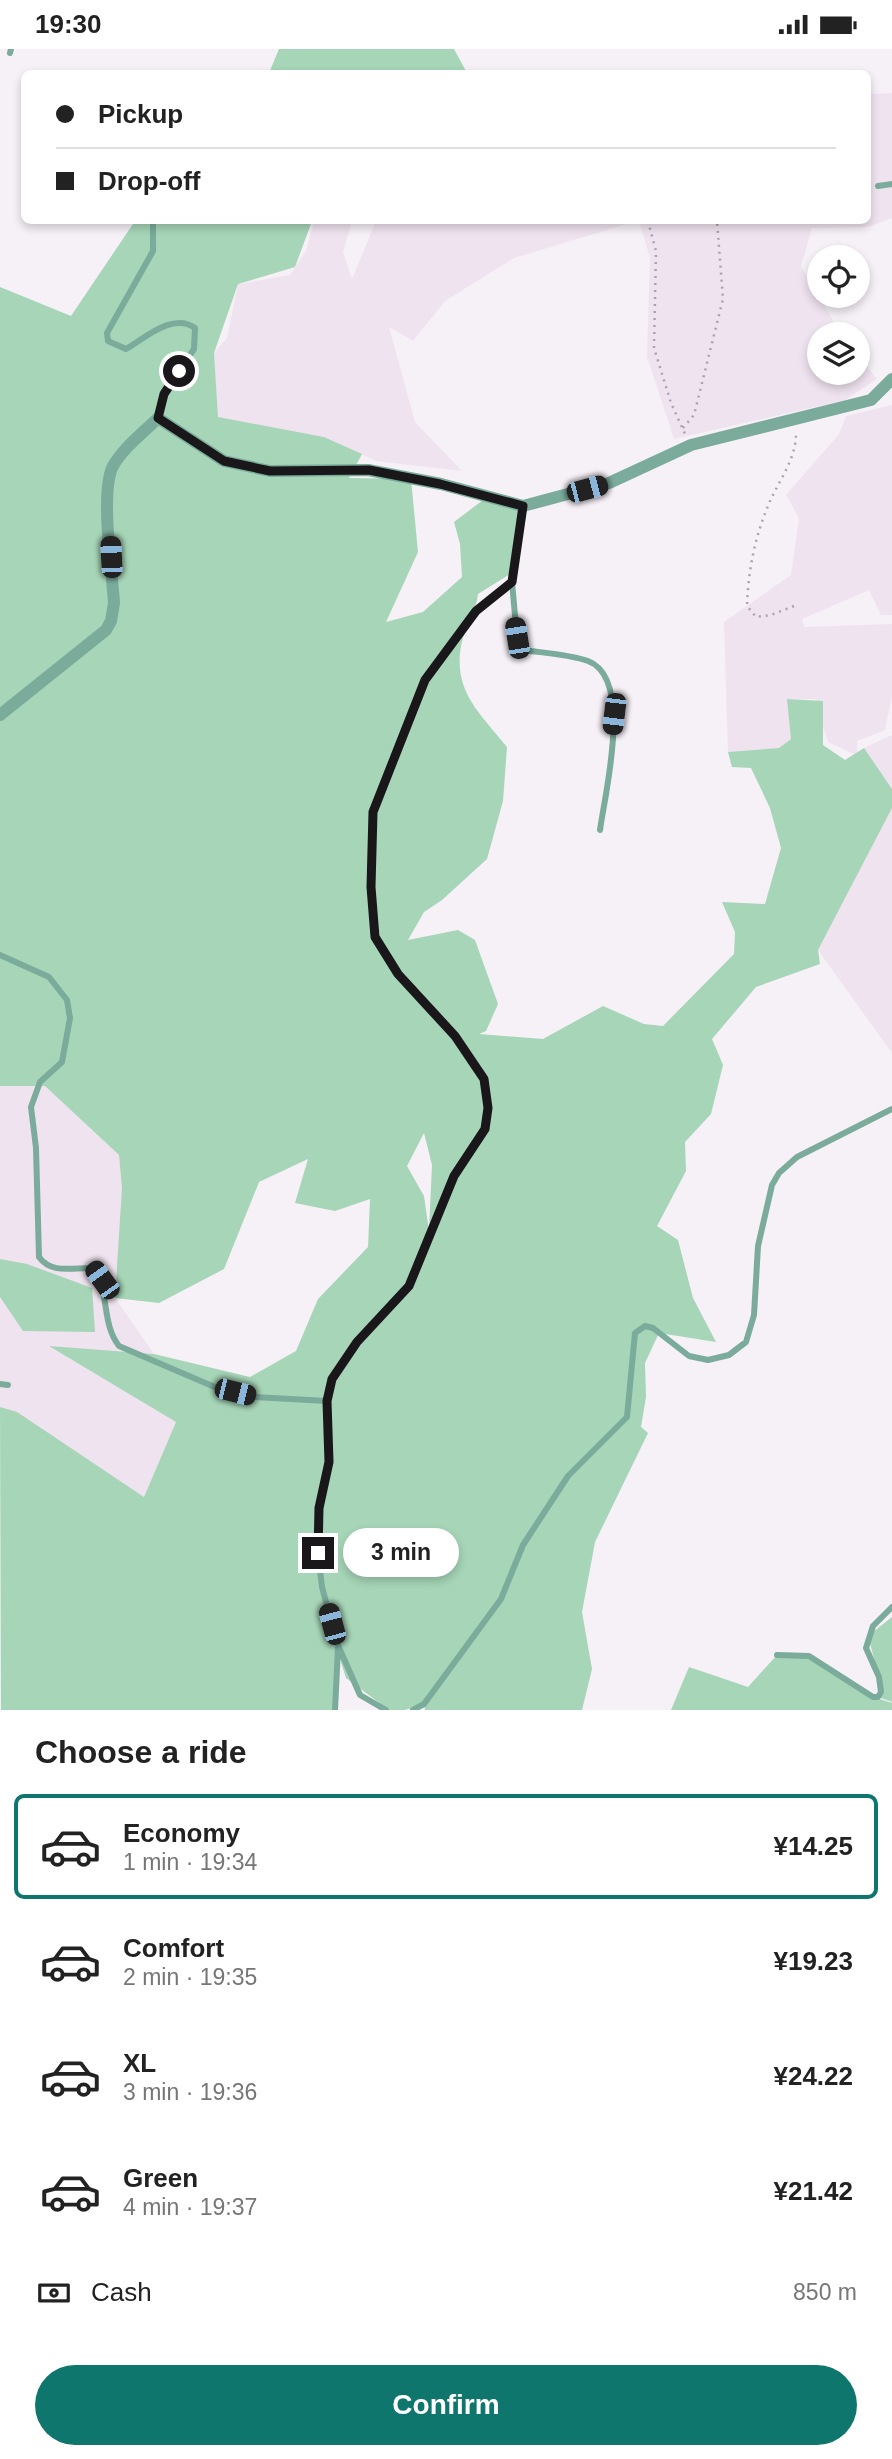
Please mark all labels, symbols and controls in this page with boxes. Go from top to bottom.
text: 19:30 [35,9,102,39]
text: Pickup [98,99,183,129]
text: Drop-off [98,166,201,196]
map controls [807,245,870,385]
button: locate [807,245,870,308]
button: layers [807,322,870,385]
route start [163,355,195,387]
car [564,473,611,505]
car [100,535,123,579]
car [504,616,531,660]
car [602,692,627,736]
car [82,1257,123,1303]
car [213,1377,258,1407]
callout: 3 min [342,1529,458,1577]
route end [302,1537,334,1569]
text: 3 min [371,1539,431,1565]
car [317,1601,348,1647]
text: Choose a ride [35,1734,247,1770]
icon: car [39,1815,102,1878]
text: Economy [123,1818,240,1848]
text: ¥14.25 [773,1831,853,1861]
text: 1 min · 19:34 [123,1849,257,1875]
icon: car [39,1930,102,1993]
text: Comfort [123,1933,224,1963]
text: ¥19.23 [773,1946,853,1976]
text: 2 min · 19:35 [123,1964,257,1990]
icon: car [39,2045,102,2108]
text: XL [123,2048,156,2078]
text: ¥24.22 [773,2061,853,2091]
text: 3 min · 19:36 [123,2079,257,2105]
icon: car [39,2160,102,2223]
text: Green [123,2163,198,2193]
text: ¥21.42 [773,2176,853,2206]
text: 4 min · 19:37 [123,2194,257,2220]
icon: cash [35,2274,73,2312]
text: Cash [91,2277,152,2307]
text: 850 m [793,2279,857,2305]
button: Confirm [35,2365,857,2445]

